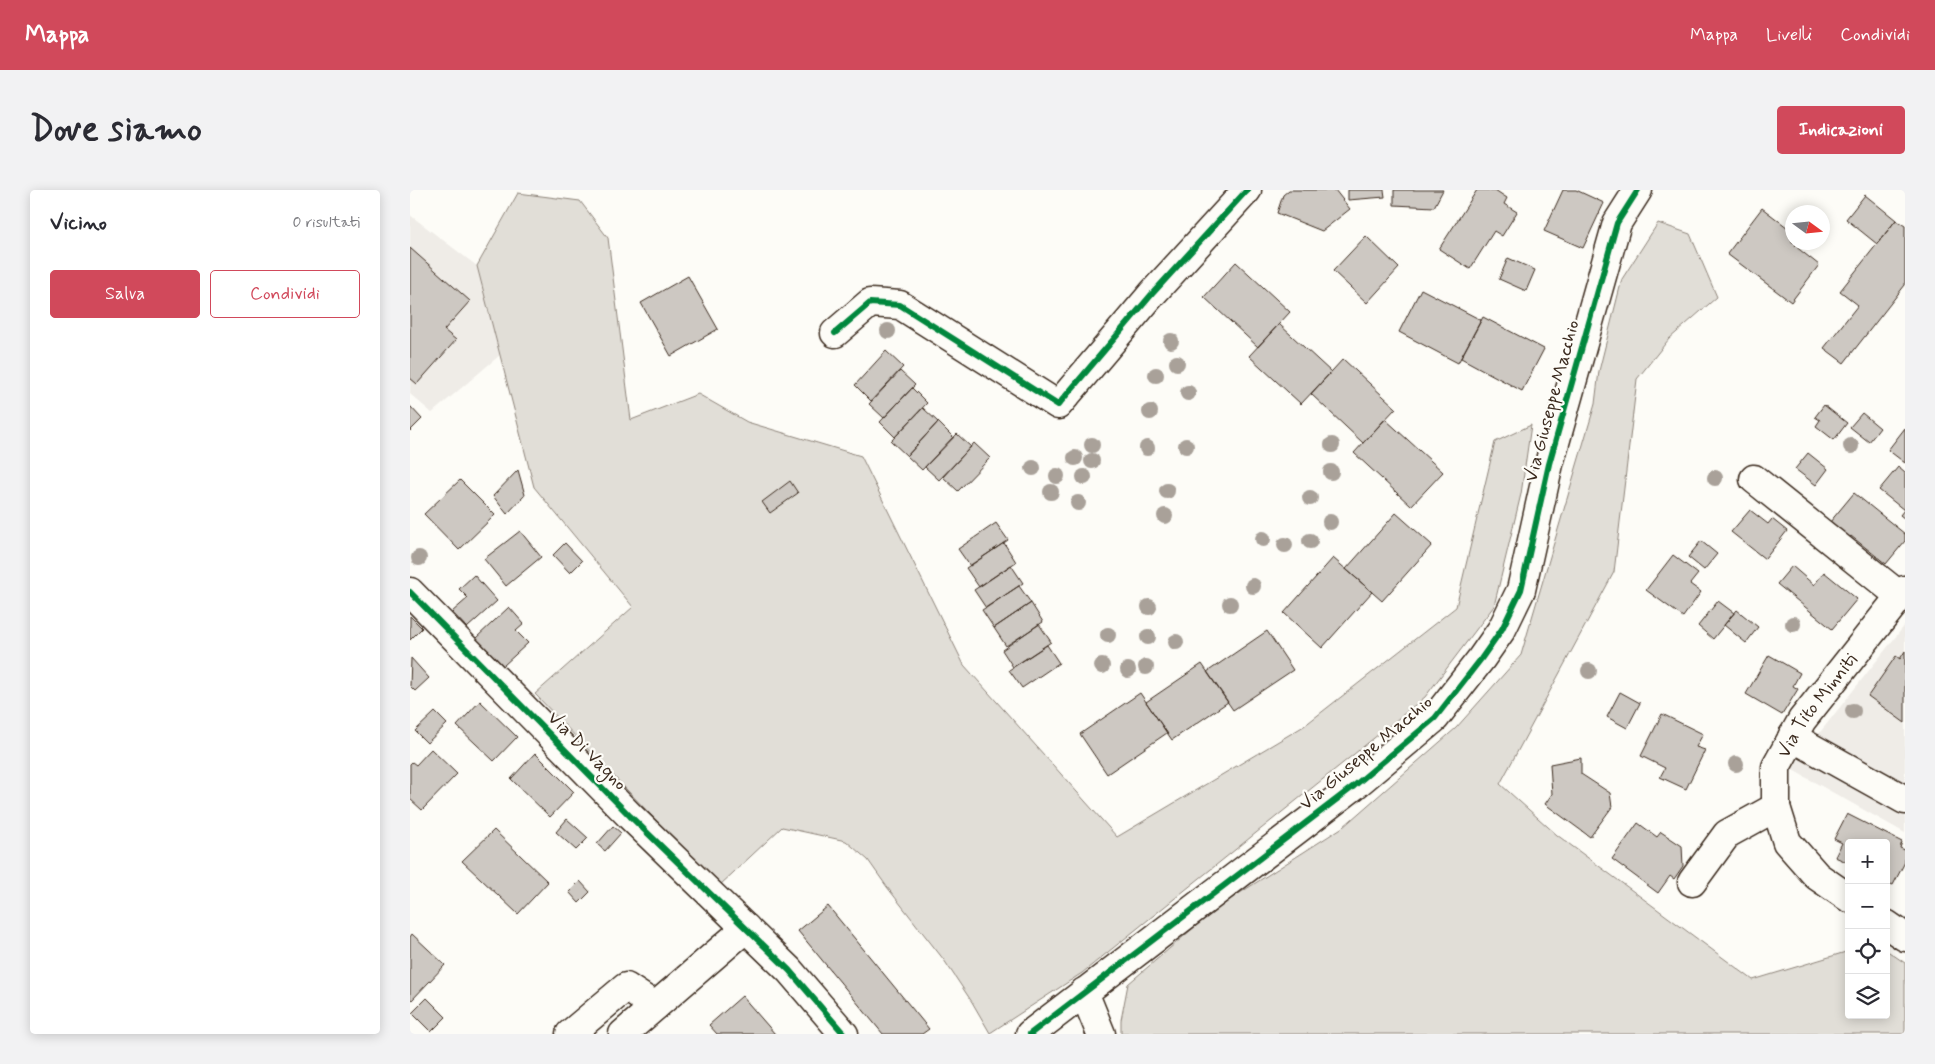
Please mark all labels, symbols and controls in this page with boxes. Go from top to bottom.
text: Mappa [25,20,89,51]
text: Mappa [1690,23,1738,47]
text: Livelli [1766,23,1812,47]
text: Condividi [1840,23,1910,47]
button: Indicazioni [1777,106,1905,154]
text: Dove siamo [30,107,202,153]
north arrow [1785,205,1830,250]
text: Vicino [50,209,107,237]
text: 0 risultati [293,212,360,233]
button: Salva [50,270,200,318]
button: Condividi [210,270,360,318]
street label: Via Giuseppe Macchio [1518,317,1586,485]
street label: Via Tito Minniti [1771,648,1863,762]
street label: Via Giuseppe Macchio [1294,690,1438,816]
street label: Via Di Vagno [540,706,632,798]
map controls [1845,839,1890,1019]
button: + [1845,839,1890,884]
button: − [1845,884,1890,929]
button: locate [1845,929,1890,974]
button: layers [1845,974,1890,1019]

